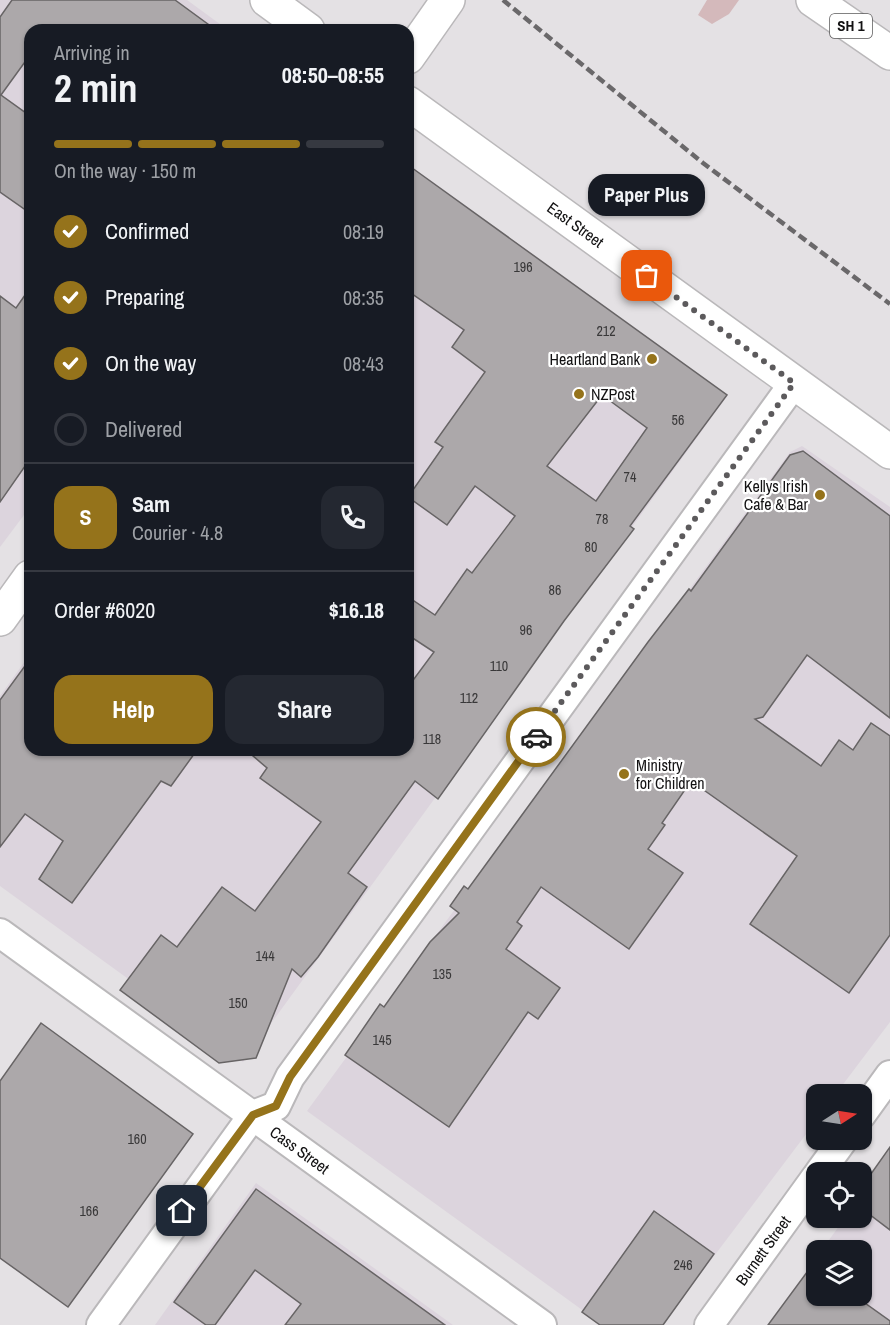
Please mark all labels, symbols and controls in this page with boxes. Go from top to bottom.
road number: SH 1 [830,14,872,38]
text: Arriving in [54,39,130,66]
text: 08:50–08:55 [282,60,384,90]
text: 2 min [54,62,138,114]
text: On the way · 150 m [54,157,196,184]
callout: Paper Plus [588,174,706,216]
text: Paper Plus [604,181,689,208]
street label: East Street [543,196,609,253]
icon: check [54,215,87,248]
text: Confirmed [105,216,189,246]
text: 08:19 [343,218,384,245]
pin [621,250,672,301]
house number: 196 [513,258,533,276]
icon: bag [630,259,663,292]
icon: check [54,281,87,314]
text: Preparing [105,282,184,312]
text: 08:35 [343,284,384,311]
house number: 212 [596,322,616,340]
icon: check [54,347,87,380]
text: On the way [105,348,196,378]
place label: Heartland Bank [550,348,640,370]
text: 08:43 [343,350,384,377]
marker: Heartland Bank [645,352,659,366]
place label: NZPost [591,383,635,405]
marker: NZPost [572,387,586,401]
house number: 56 [672,411,684,429]
text: Delivered [105,414,182,444]
house number: 74 [624,468,637,486]
place label: Kellys Irish Cafe & Bar [744,475,809,515]
button: phone [321,486,384,549]
marker: Kellys Irish Cafe & Bar [813,488,827,502]
text: Sam [132,489,170,519]
text: S [79,502,92,532]
house number: 78 [596,510,608,528]
text: Courier · 4.8 [132,519,223,546]
house number: 80 [585,538,597,556]
house number: 86 [549,581,561,599]
text: Order #6020 [54,595,155,625]
text: $16.18 [329,595,384,625]
house number: 96 [520,621,532,639]
house number: 110 [490,657,508,675]
button: Help [54,675,213,744]
button: Share [225,675,384,744]
house number: 112 [460,689,478,707]
courier [506,707,566,767]
icon: car [520,721,553,754]
house number: 118 [423,730,441,748]
place label: Ministry for Children [636,754,705,794]
marker: Ministry for Children [617,767,631,781]
house number: 144 [255,947,275,965]
house number: 135 [432,965,452,983]
house number: 150 [228,994,248,1012]
house number: 145 [372,1031,392,1049]
north arrow [806,1084,872,1150]
map controls [806,1084,872,1306]
street label: Cass Street [266,1121,334,1179]
house number: 160 [127,1130,147,1148]
button: locate [806,1162,872,1228]
pin [156,1185,207,1236]
icon: home [165,1194,198,1227]
house number: 166 [79,1202,99,1220]
street label: Burnett Street [730,1211,796,1290]
button: layers [806,1240,872,1306]
house number: 246 [673,1256,693,1274]

